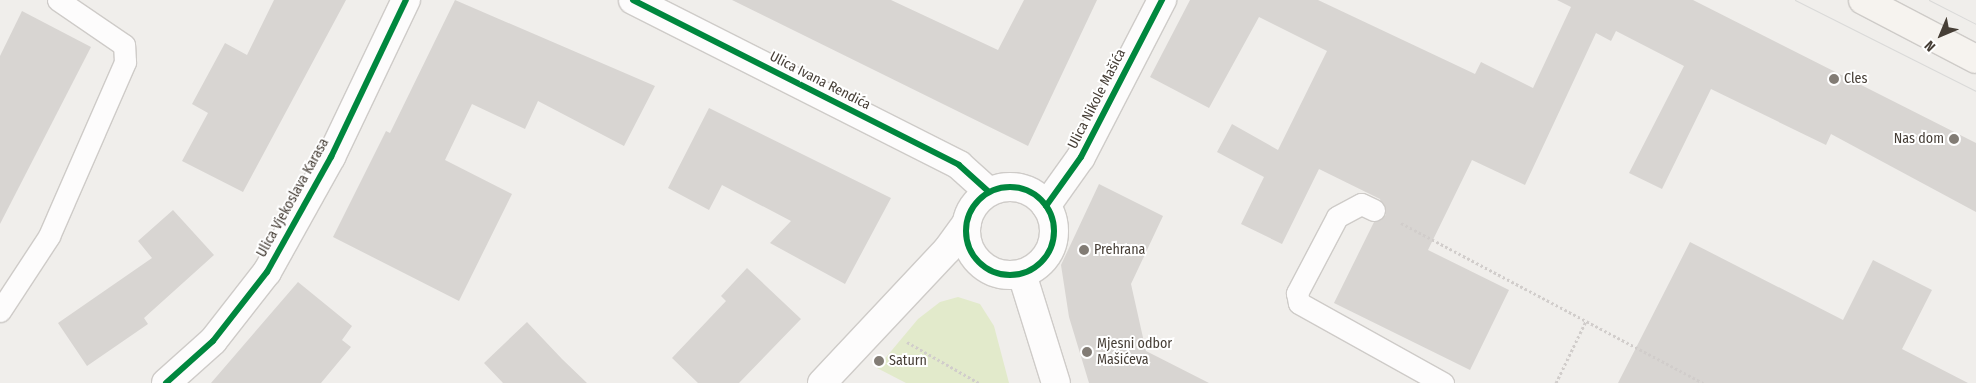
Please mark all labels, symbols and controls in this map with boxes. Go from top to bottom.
north arrow [1916,10,1966,60]
text: N [1921,37,1939,55]
street label: Ulica Nikole Mašića [1065,46,1129,152]
street label: Ulica Ivana Rendića [767,48,873,114]
place label: Cles [1844,71,1867,87]
marker: Cles [1828,73,1840,85]
place label: Nas dom [1894,131,1944,147]
marker: Nas dom [1948,133,1960,145]
street label: Ulica Vjekoslava Karasa [253,136,333,260]
place label: Prehrana [1094,242,1145,258]
marker: Prehrana [1078,244,1090,256]
place label: Mjesni odbor Mašićeva [1097,336,1172,368]
marker: Mjesni odbor Mašićeva [1081,346,1093,358]
place label: Saturn [889,353,927,369]
marker: Saturn [873,355,885,367]

